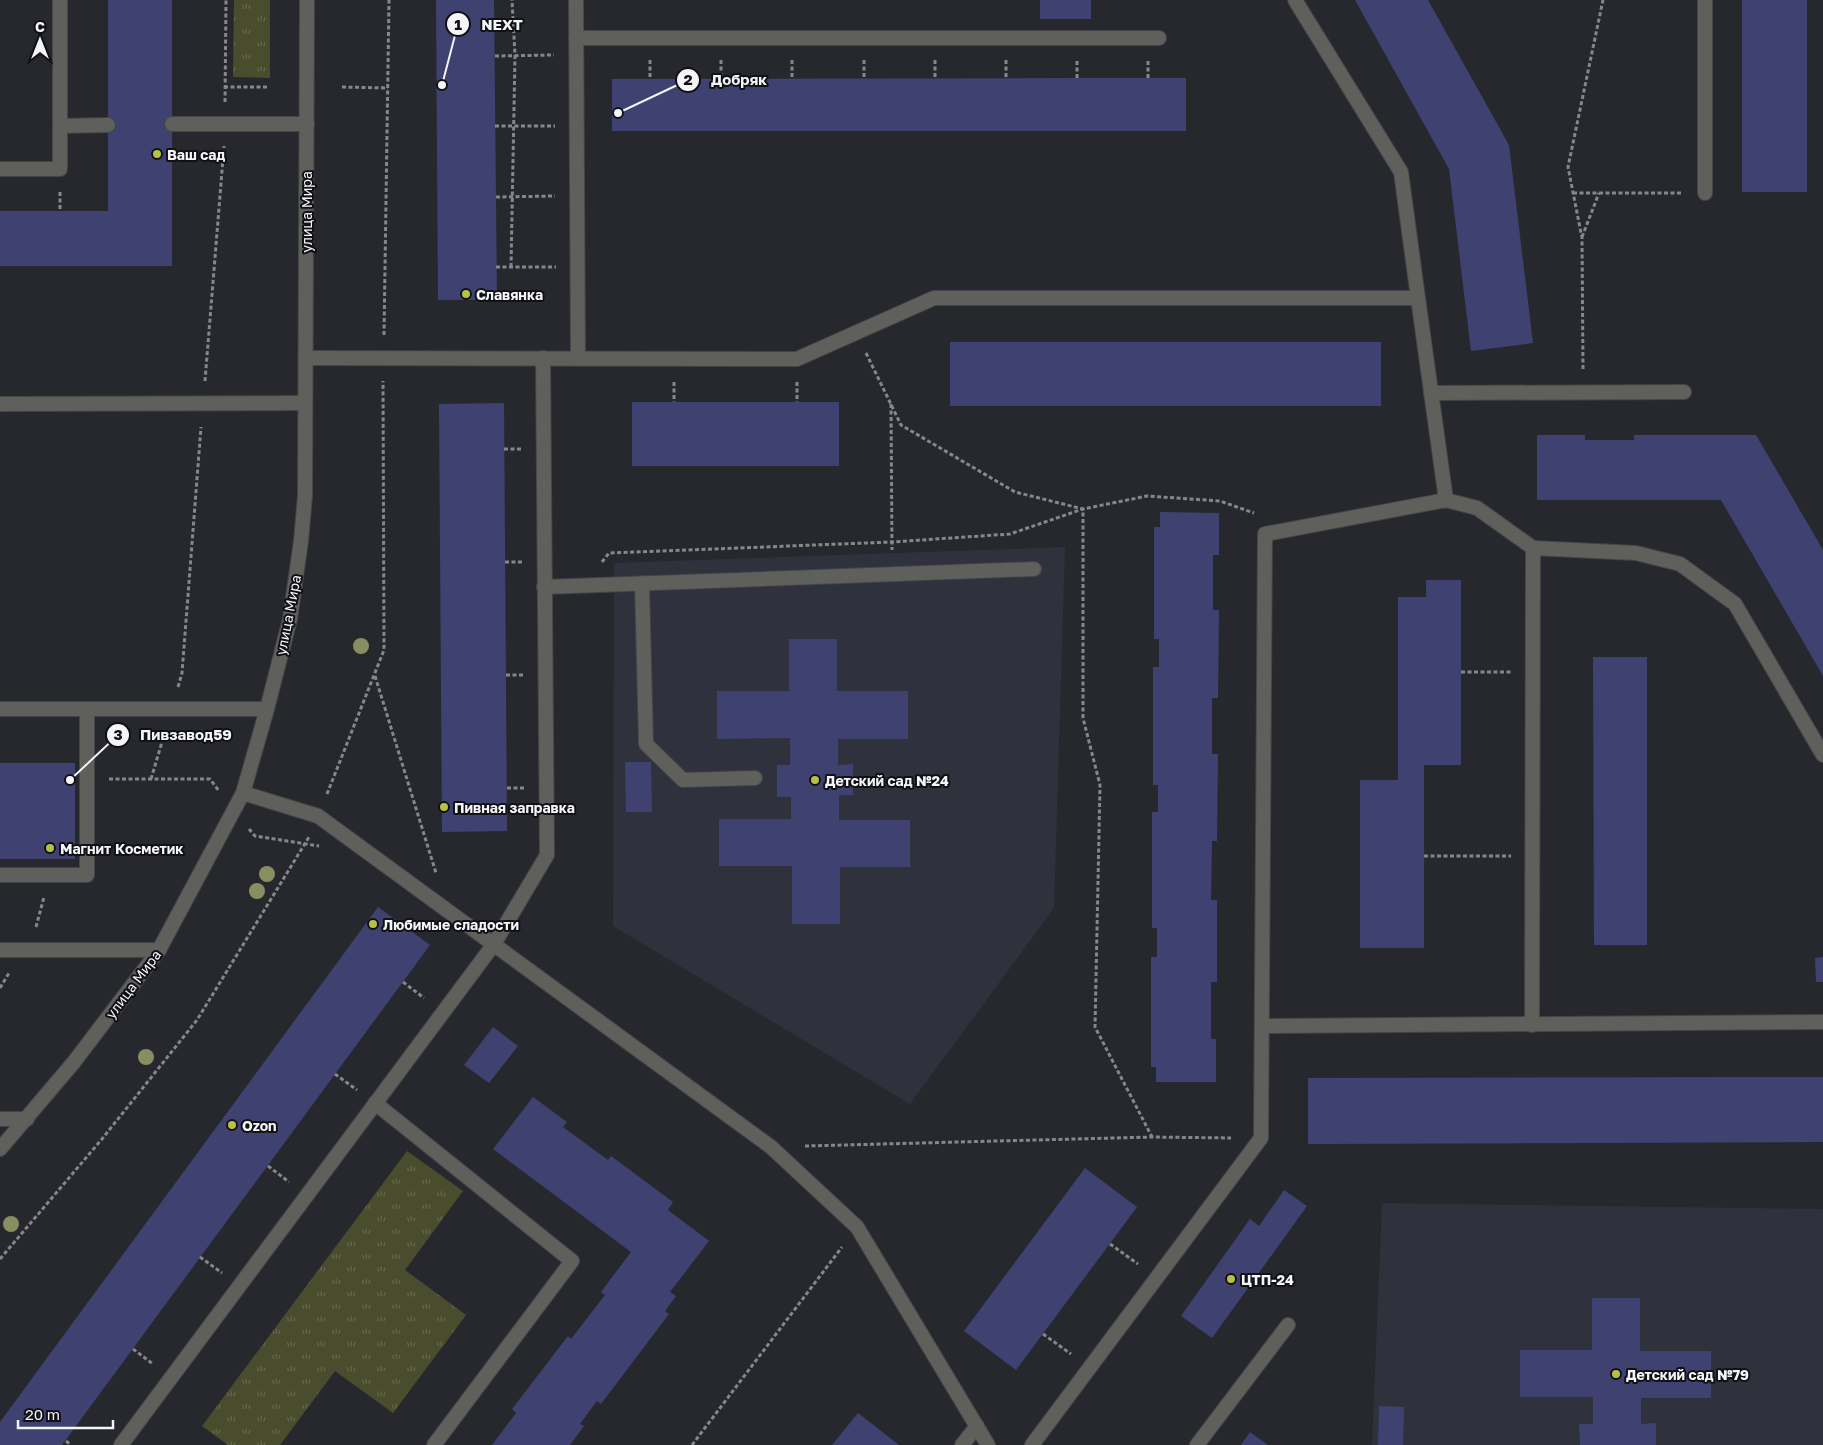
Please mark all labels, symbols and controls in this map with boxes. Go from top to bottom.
callout: NEXT [446,9,532,39]
north arrow [15,15,65,65]
text: 1 [454,15,462,33]
text: NEXT [481,15,523,33]
text: С [35,18,45,35]
callout: Добряк [676,65,777,95]
text: 2 [683,70,693,88]
text: Добряк [711,70,767,88]
place label: Ваш сад [167,146,225,163]
marker: Ваш сад [151,148,163,160]
street label: улица Мира [298,171,315,253]
place label: Славянка [476,286,543,303]
marker: Славянка [460,288,472,300]
street label: улица Мира [272,573,304,657]
callout: Пивзавод59 [105,720,242,750]
text: 3 [113,725,123,743]
text: Пивзавод59 [140,725,232,743]
place label: Детский сад №24 [825,772,949,789]
marker: Детский сад №24 [809,774,821,786]
place label: Пивная заправка [454,799,575,816]
marker: Пивная заправка [438,801,450,813]
place label: Магнит Косметик [60,840,183,857]
marker: Магнит Косметик [44,842,56,854]
place label: Любимые сладости [383,916,519,933]
marker: Любимые сладости [367,918,379,930]
street label: улица Мира [102,946,164,1022]
place label: Ozon [242,1117,277,1134]
marker: Ozon [226,1119,238,1131]
place label: ЦТП-24 [1241,1271,1294,1288]
marker: ЦТП-24 [1225,1273,1237,1285]
place label: Детский сад №79 [1626,1366,1749,1383]
marker: Детский сад №79 [1610,1368,1622,1380]
scale bar [18,1398,112,1430]
text: 20 m [25,1405,60,1423]

